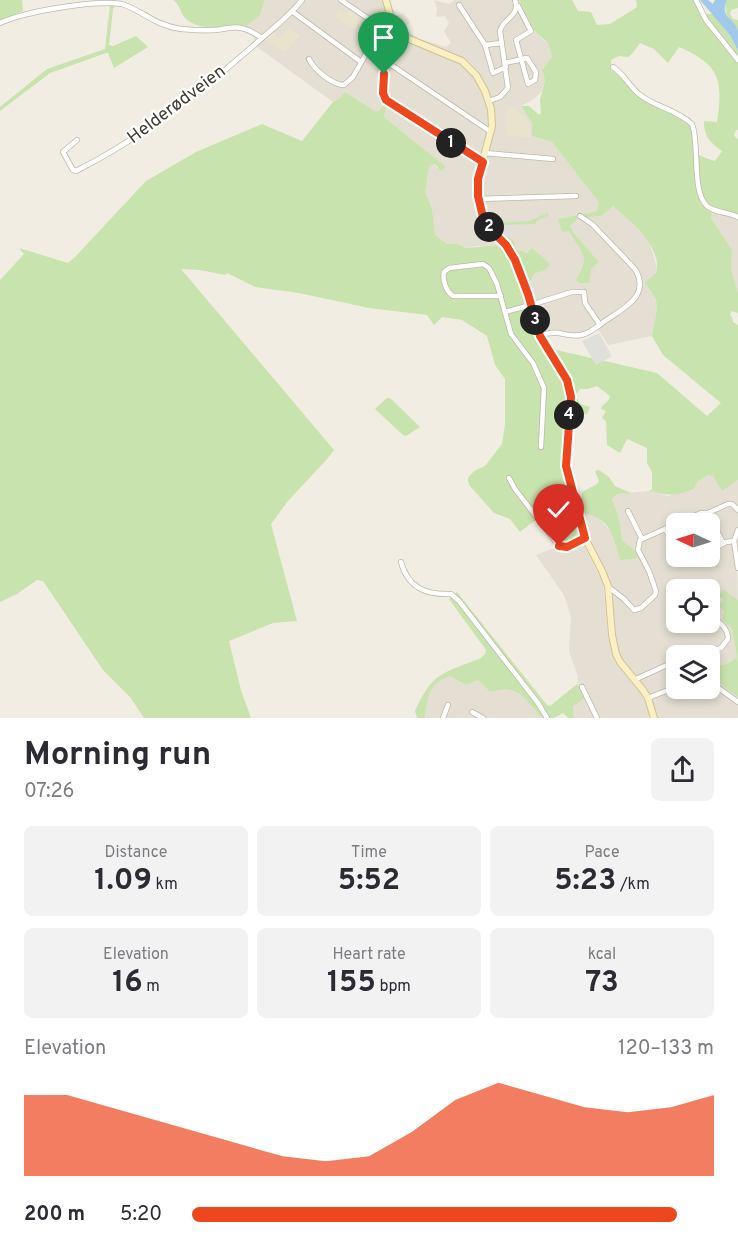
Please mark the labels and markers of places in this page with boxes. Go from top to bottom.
pin [358,12,409,74]
pin: 1 [436,128,466,158]
pin: 2 [474,212,504,242]
pin: 3 [520,305,550,335]
pin: 4 [554,400,584,430]
pin [533,484,584,546]

